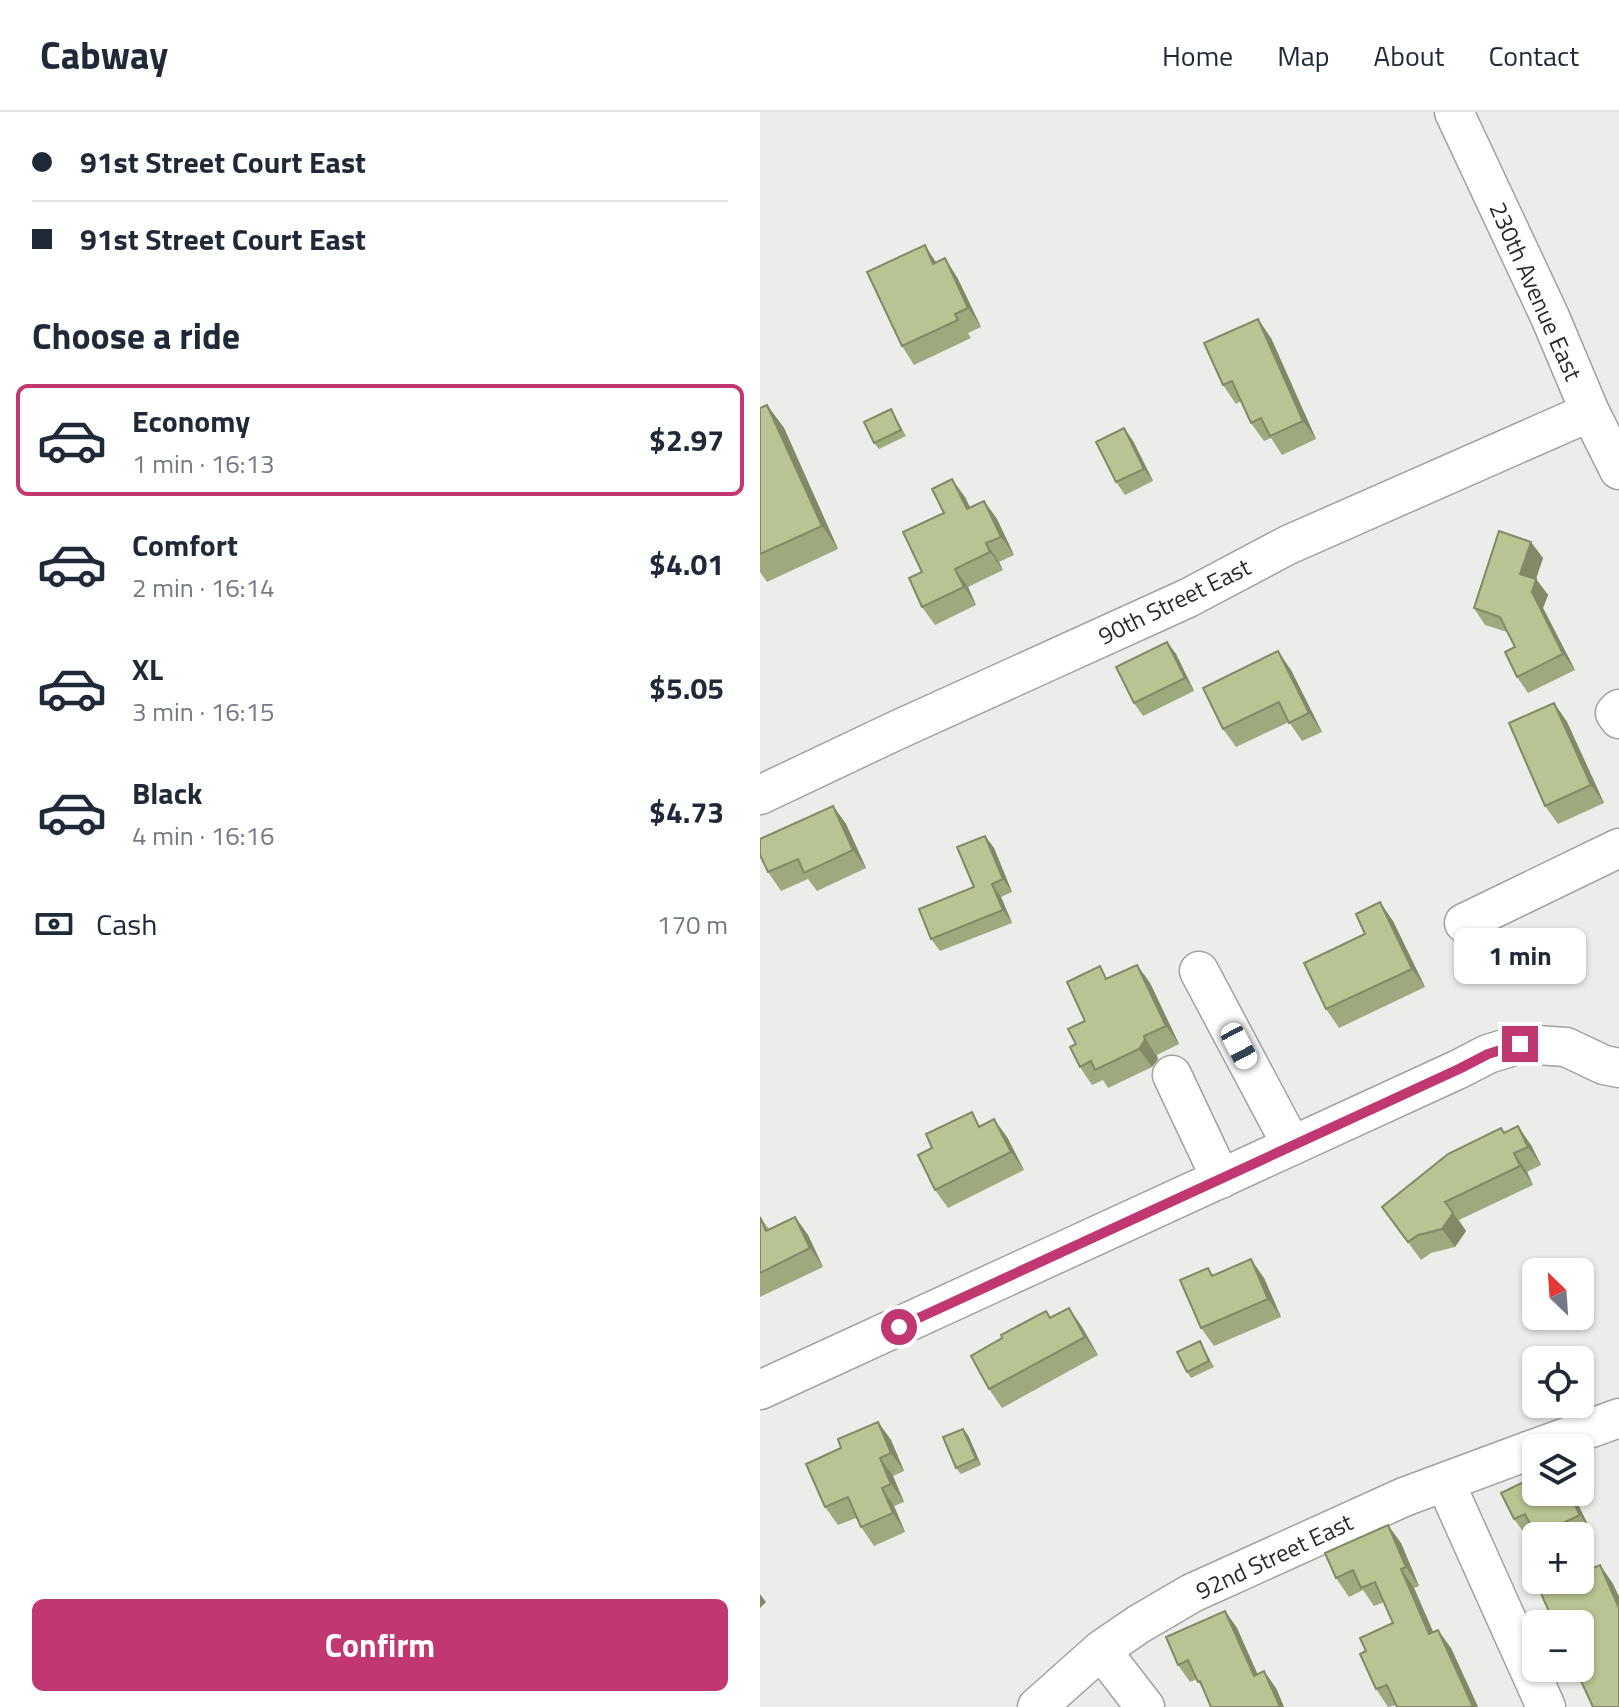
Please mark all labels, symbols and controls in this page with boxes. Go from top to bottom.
text: Cabway [40,26,168,84]
text: Home [1162,34,1233,77]
text: Map [1277,34,1330,77]
text: About [1374,34,1444,77]
text: Contact [1488,34,1579,77]
text: 91st Street Court East [80,139,366,185]
street label: 230th Avenue East [1480,196,1592,387]
text: 91st Street Court East [80,216,366,262]
text: Choose a ride [32,308,240,363]
text: Economy [132,398,250,444]
icon: car [36,404,108,476]
text: $2.97 [649,417,724,463]
text: 1 min · 16:13 [132,444,275,483]
text: Comfort [132,522,238,568]
icon: car [36,528,108,600]
text: $4.01 [649,541,724,587]
street label: 90th Street East [1092,548,1257,653]
text: 2 min · 16:14 [132,568,275,607]
text: XL [132,646,163,692]
icon: car [36,652,108,724]
text: $5.05 [649,665,724,711]
text: 3 min · 16:15 [132,692,275,731]
text: Black [132,770,203,816]
icon: car [36,776,108,848]
text: $4.73 [649,789,724,835]
text: 4 min · 16:16 [132,816,275,855]
text: Cash [96,901,157,947]
icon: cash [32,902,76,946]
text: 170 m [657,905,728,944]
callout: 1 min [1454,928,1586,984]
text: 1 min [1488,936,1552,975]
car [1217,1019,1261,1073]
route end [1502,1026,1538,1062]
north arrow [1522,1258,1594,1330]
map controls [1522,1258,1594,1682]
route start [881,1309,917,1345]
button: locate [1522,1346,1594,1418]
button: layers [1522,1434,1594,1506]
street label: 92nd Street East [1189,1504,1359,1608]
button: + [1522,1522,1594,1594]
button: Confirm [32,1599,728,1691]
button: − [1522,1610,1594,1682]

